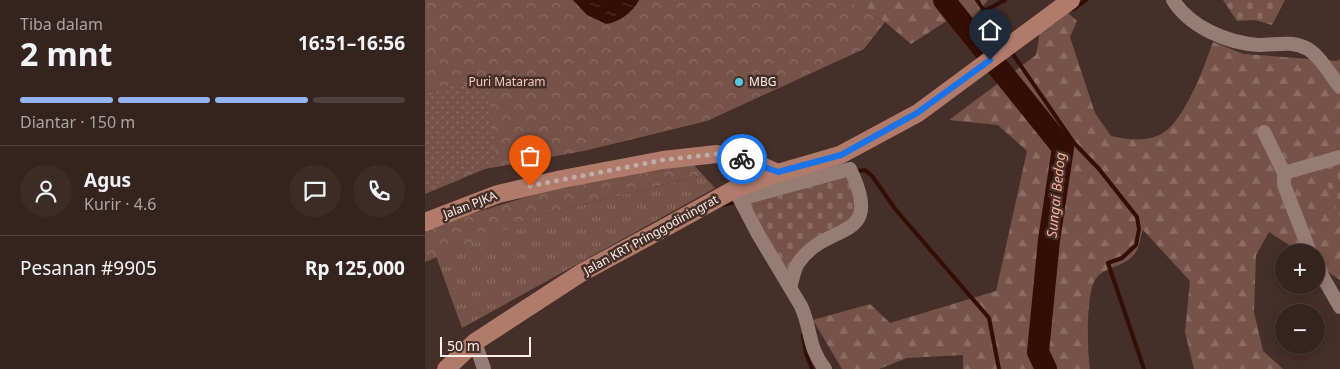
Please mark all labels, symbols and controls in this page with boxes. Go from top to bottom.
pin [969,9,1011,60]
text: Tiba dalam [20,13,103,35]
icon: home [976,16,1004,44]
text: 16:51–16:56 [298,30,405,56]
text: 2 mnt [20,32,113,75]
park label: Puri Mataram [468,73,546,90]
place label: MBG [749,73,776,90]
marker: MBG [733,76,745,88]
text: Diantar · 150 m [20,111,135,133]
courier [717,134,767,184]
pin [509,135,551,186]
icon: bag [516,142,544,170]
icon: bike [728,145,756,173]
water label: Sungai Bedog [1042,151,1069,239]
button: person [20,165,72,217]
button: chat [289,165,341,217]
button: phone [353,165,405,217]
text: Agus [84,167,131,193]
street label: Jalan PJKA [440,186,499,223]
street label: Jalan KRT Pringgodiningrat [580,190,722,279]
text: Kurir · 4.6 [84,193,156,215]
map controls [1275,244,1325,354]
button: + [1275,244,1325,294]
text: Pesanan #9905 [20,255,157,281]
text: Rp 125,000 [305,255,405,281]
button: − [1275,304,1325,354]
scale bar [440,334,531,357]
text: 50 m [447,336,480,355]

